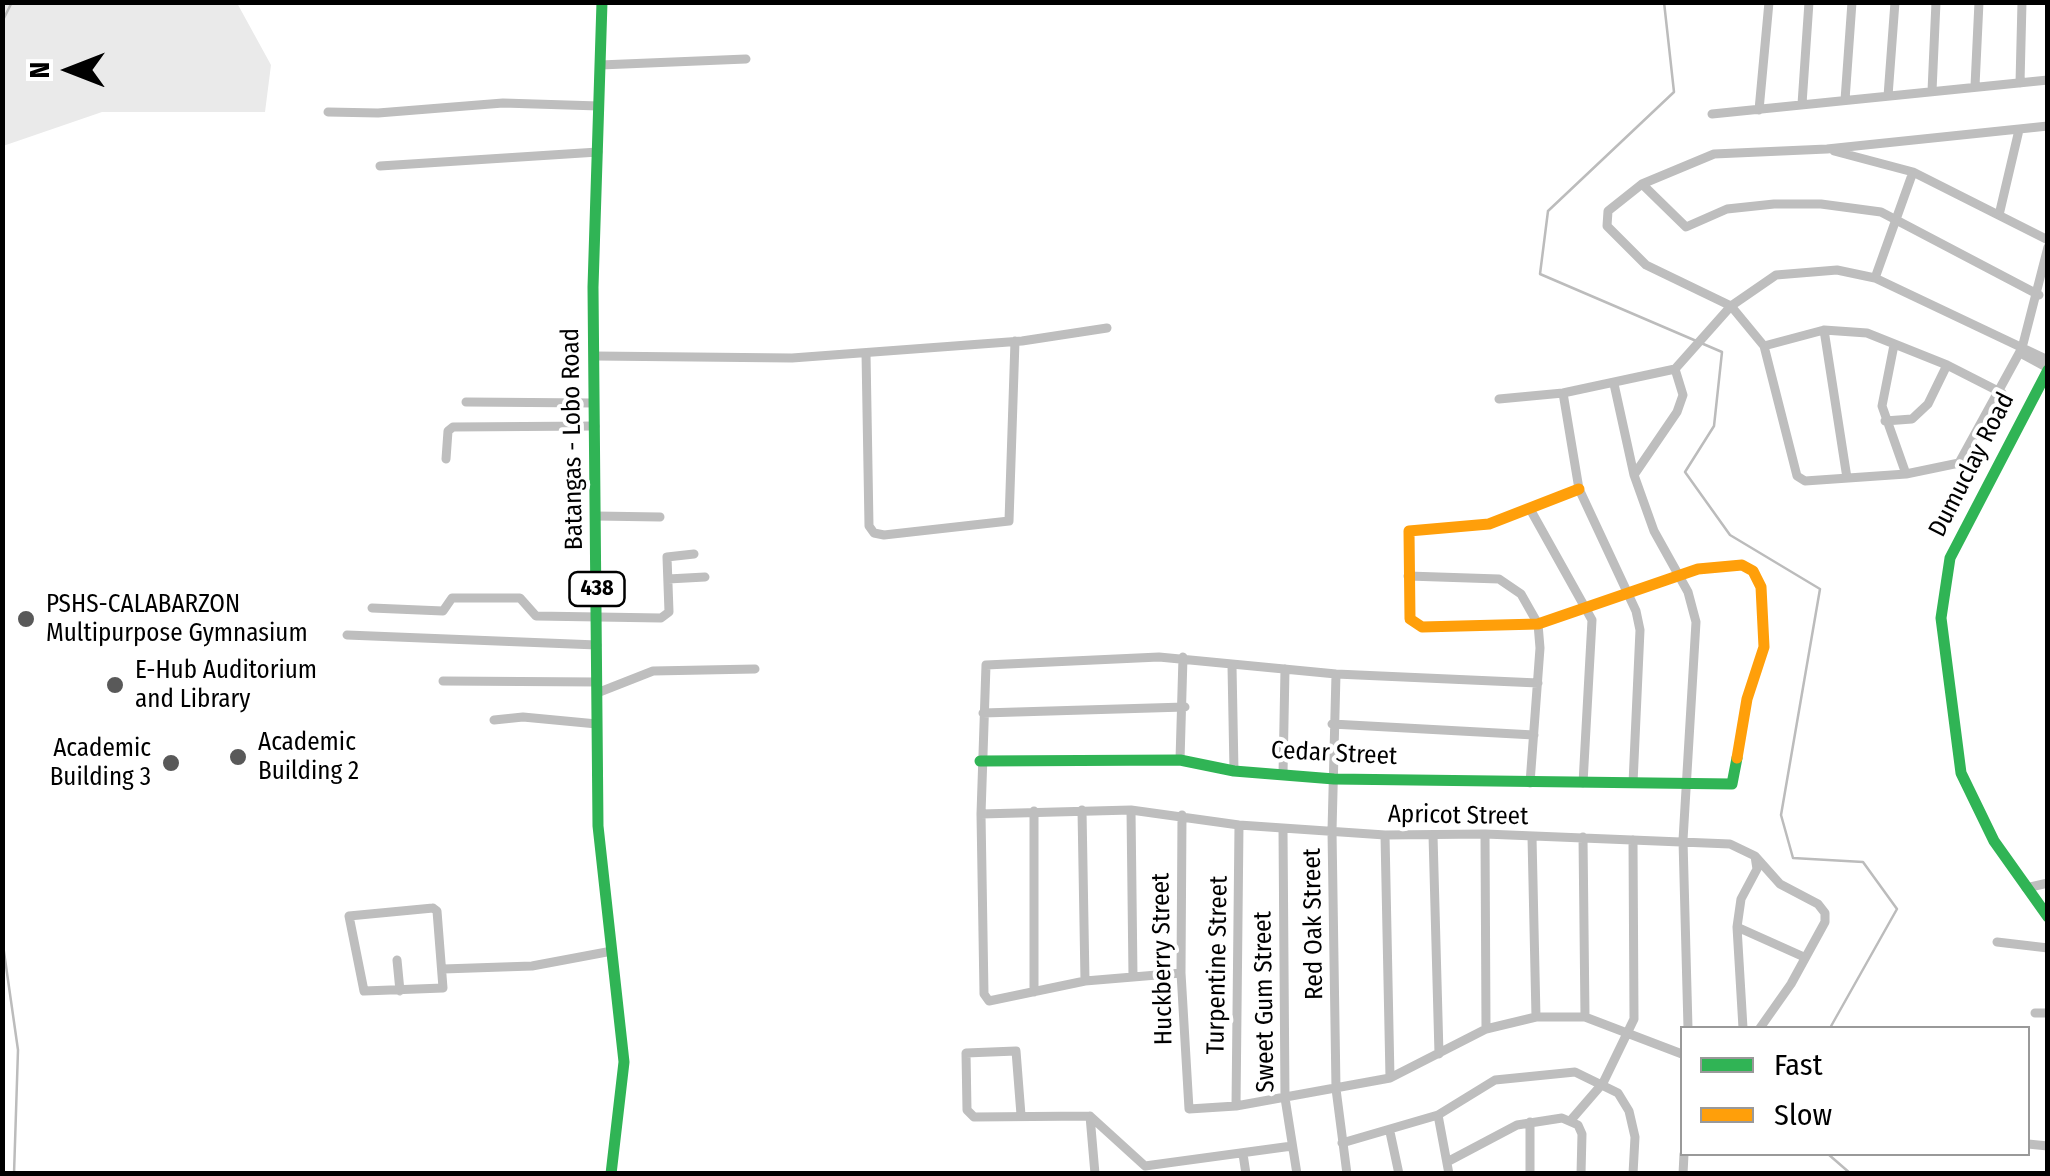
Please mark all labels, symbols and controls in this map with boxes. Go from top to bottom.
north arrow [20,20,120,120]
text: N [23,62,56,78]
street label: Batangas - Lobo Road [556,328,590,550]
street label: Dumuclay Road [1923,388,2021,542]
road number: 438 [570,572,624,606]
place label: PSHS-CALABARZON Multipurpose Gymnasium [46,590,308,649]
marker: PSHS-CALABARZON Multipurpose Gymnasium [15,608,37,630]
place label: E-Hub Auditorium and Library [135,656,317,715]
marker: E-Hub Auditorium and Library [104,674,126,696]
place label: Academic Building 2 [258,728,359,787]
place label: Academic Building 3 [50,734,151,793]
street label: Cedar Street [1270,736,1398,772]
marker: Academic Building 2 [227,746,249,768]
marker: Academic Building 3 [160,752,182,774]
street label: Apricot Street [1388,800,1528,832]
street label: Red Oak Street [1298,848,1330,1000]
street label: Huckberry Street [1146,873,1180,1045]
street label: Turpentine Street [1201,875,1235,1055]
street label: Sweet Gum Street [1248,911,1282,1093]
legend [1680,1026,2030,1156]
text: Fast [1774,1047,1822,1083]
text: Slow [1774,1097,1832,1133]

